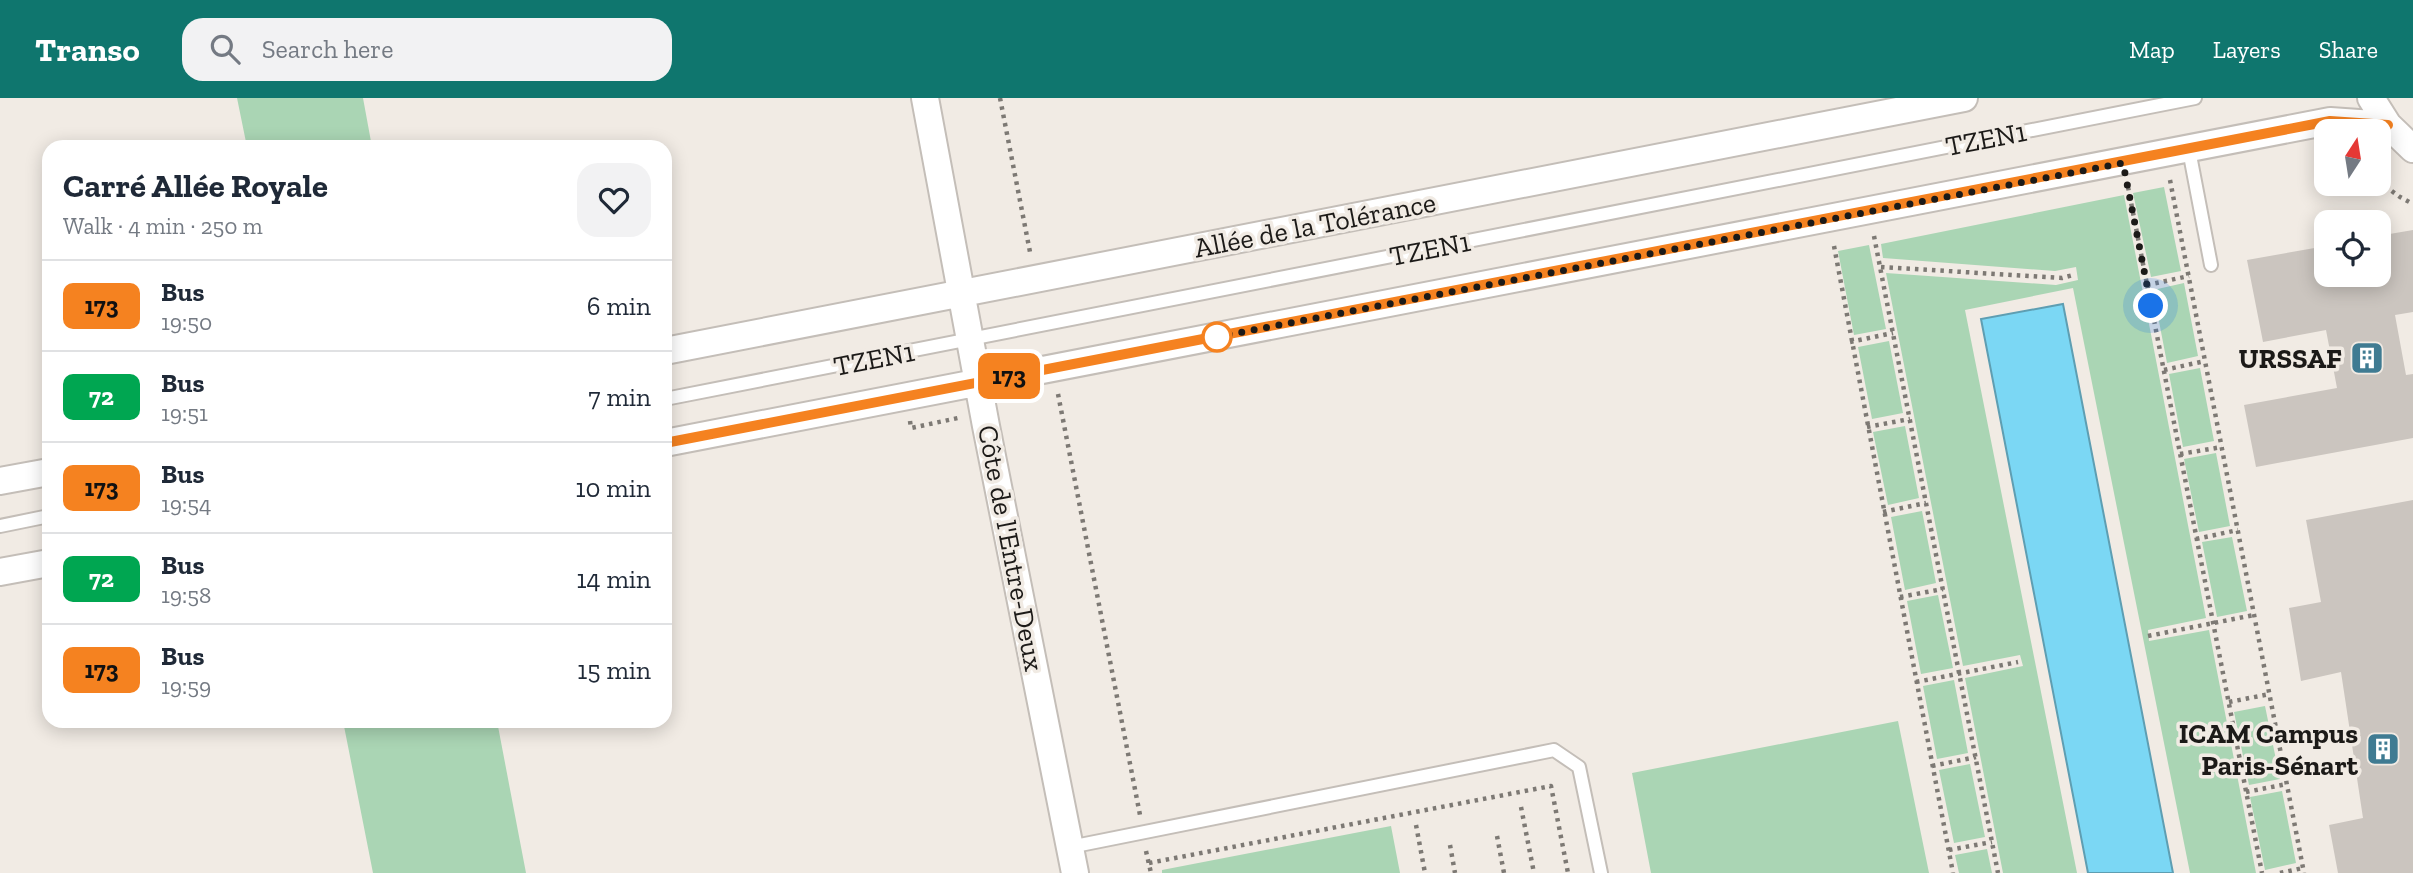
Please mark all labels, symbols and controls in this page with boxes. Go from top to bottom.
search box [182,18,672,81]
text: Transo [35,30,140,69]
icon: search [206,30,244,68]
text: Search here [262,33,393,65]
text: Map [2129,35,2175,64]
text: Layers [2213,35,2281,64]
text: Share [2319,35,2378,64]
street label: TZEN1 [1943,115,2029,163]
north arrow [2314,119,2390,196]
map controls [2314,119,2391,287]
button: heart [577,163,651,237]
text: Carré Allée Royale [63,166,328,205]
street label: Allée de la Tolérance [1191,185,1439,265]
button: locate [2314,210,2391,287]
text: Walk · 4 min · 250 m [63,212,263,240]
street label: TZEN1 [1387,225,1473,273]
text: Bus [161,276,204,308]
your location [2133,288,2168,323]
text: 6 min [587,290,651,322]
text: 173 [85,291,118,320]
text: 19:50 [161,308,212,336]
unlabelled marker [1202,322,1232,352]
street label: TZEN1 [831,335,917,383]
building icon: URSSAF [2348,339,2386,377]
place label: URSSAF [2238,342,2342,375]
line badge: 173 [969,353,1049,399]
text: 173 [992,361,1026,390]
text: Bus [161,367,204,399]
text: 7 min [588,381,651,413]
text: 72 [89,382,114,411]
text: 19:51 [161,399,208,427]
street label: Côte de l'Entre-Deux [971,422,1051,674]
text: Bus [161,458,204,490]
text: 10 min [575,472,651,504]
text: 173 [85,473,118,502]
text: 19:54 [161,490,211,518]
text: Bus [161,549,204,581]
text: 14 min [576,563,651,595]
text: 72 [89,564,114,593]
text: 19:58 [161,581,211,609]
text: Bus [161,640,204,672]
text: 15 min [577,654,651,686]
text: 173 [85,655,118,684]
text: 19:59 [161,672,211,700]
place label: ICAM Campus Paris-Sénart [2179,717,2359,782]
building icon: ICAM Campus Paris-Sénart [2364,730,2402,768]

